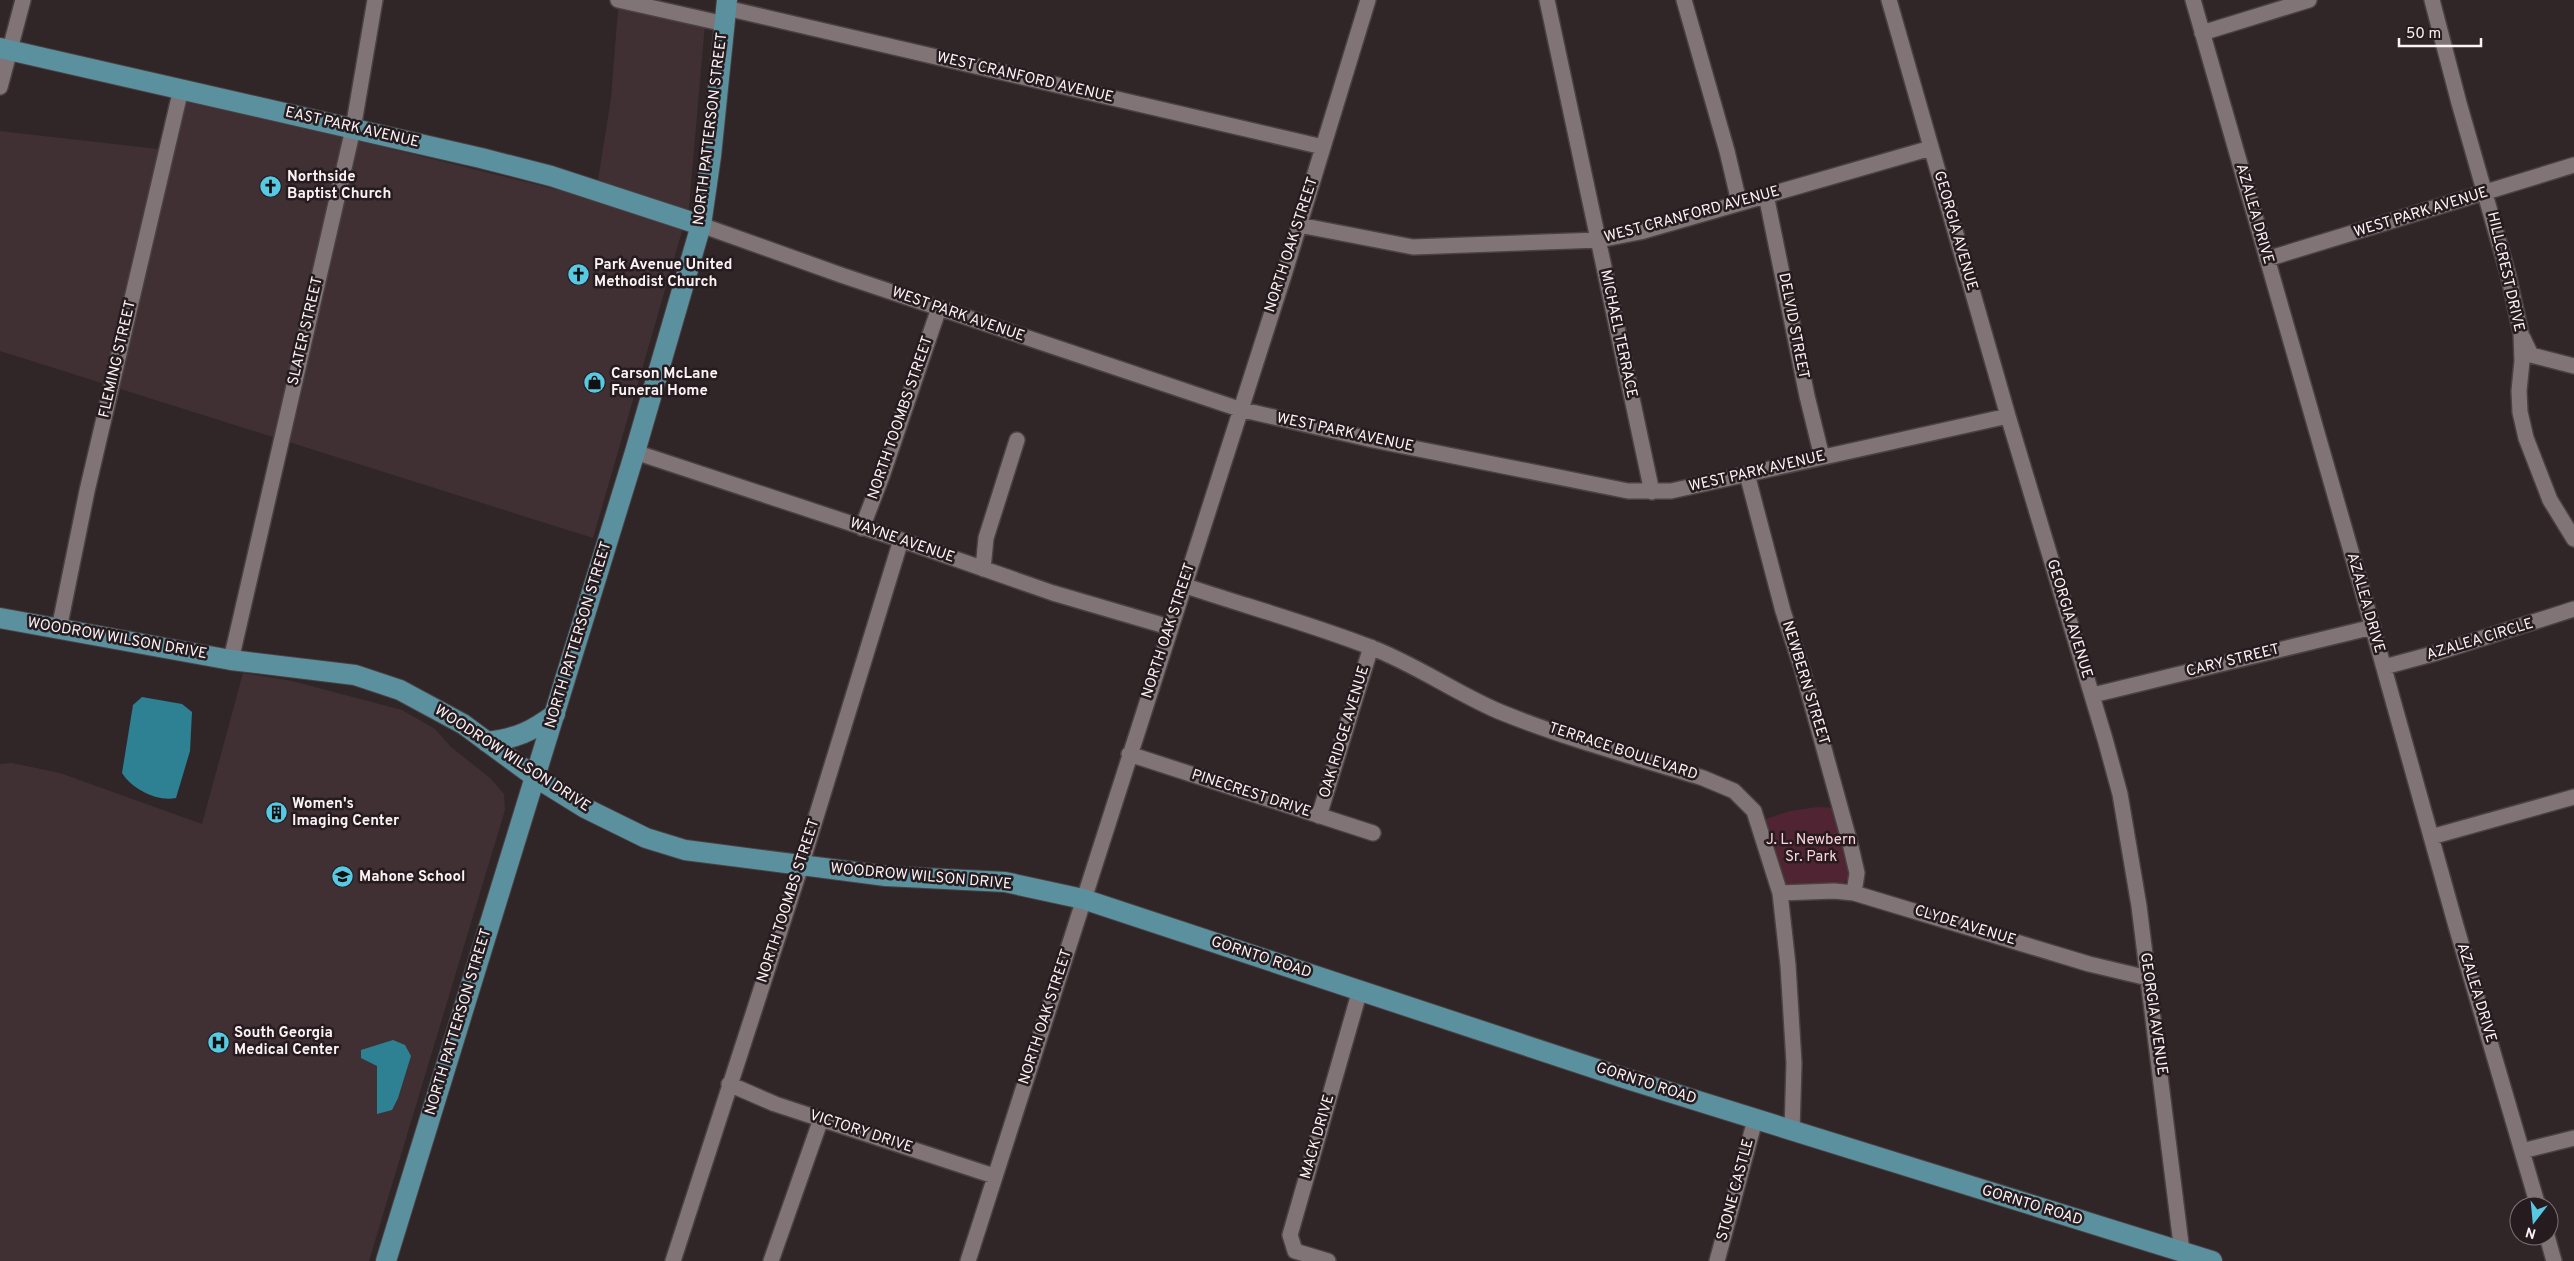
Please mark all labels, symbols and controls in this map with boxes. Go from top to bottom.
scale bar [2399,15,2482,47]
text: 50 m [2406,25,2441,44]
street label: NORTH PATTERSON STREET [690,31,732,227]
street label: WEST CRANFORD AVENUE [935,48,1115,108]
street label: EAST PARK AVENUE [283,103,421,153]
street label: AZALEA DRIVE [2231,162,2277,266]
place label: Northside Baptist Church [287,168,391,204]
street label: GEORGIA AVENUE [1929,169,1981,293]
church icon: Northside Baptist Church [259,174,283,198]
street label: NORTH OAK STREET [1261,175,1323,315]
street label: WEST CRANFORD AVENUE [1602,182,1782,248]
street label: WEST PARK AVENUE [2352,184,2490,242]
street label: HILLCREST DRIVE [2482,210,2528,334]
place label: Park Avenue United Methodist Church [594,256,733,292]
church icon: Park Avenue United Methodist Church [566,262,590,286]
street label: MICHAEL TERRACE [1595,268,1641,400]
street label: DELVID STREET [1773,271,1813,381]
street label: SLATER STREET [284,275,328,387]
street label: WEST PARK AVENUE [889,283,1027,347]
street label: FLEMING STREET [95,298,141,420]
street label: NORTH TOOMBS STREET [864,334,938,502]
place label: Carson McLane Funeral Home [611,365,718,401]
shop icon: Carson McLane Funeral Home [583,371,607,395]
street label: WEST PARK AVENUE [1275,409,1415,457]
street label: WEST PARK AVENUE [1687,447,1827,497]
street label: WAYNE AVENUE [847,514,957,568]
street label: NORTH PATTERSON STREET [542,539,616,731]
street label: AZALEA DRIVE [2342,551,2388,655]
street label: GEORGIA AVENUE [2042,557,2096,681]
street label: NORTH OAK STREET [1138,561,1200,701]
street label: WOODROW WILSON DRIVE [26,614,208,664]
street label: AZALEA CIRCLE [2424,615,2536,665]
street label: NEWBERN STREET [1777,619,1833,747]
street label: CARY STREET [2184,640,2282,682]
street label: OAK RIDGE AVENUE [1316,664,1374,800]
street label: WOODROW WILSON DRIVE [430,701,594,817]
street label: TERRACE BOULEVARD [1546,719,1700,785]
street label: PINECREST DRIVE [1189,766,1313,822]
place label: Women's Imaging Center [292,795,400,831]
building icon: Women's Imaging Center [264,801,288,825]
street label: NORTH TOOMBS STREET [753,817,825,985]
park label: J. L. Newbern Sr. Park [1766,831,1856,867]
street label: WOODROW WILSON DRIVE [829,860,1013,894]
school or university icon: Mahone School [331,865,355,889]
place label: Mahone School [359,868,465,887]
street label: CLYDE AVENUE [1912,902,2018,950]
street label: NORTH PATTERSON STREET [422,926,496,1118]
street label: GORNTO ROAD [1208,933,1314,983]
street label: AZALEA DRIVE [2452,941,2500,1045]
street label: NORTH OAK STREET [1015,947,1077,1087]
street label: GEORGIA AVENUE [2135,951,2171,1077]
place label: South Georgia Medical Center [234,1024,340,1060]
hospital icon: South Georgia Medical Center [206,1030,230,1054]
street label: GORNTO ROAD [1593,1059,1699,1109]
street label: MACK DRIVE [1297,1093,1339,1181]
street label: VICTORY DRIVE [807,1106,915,1158]
street label: STONE CASTLE [1713,1137,1759,1243]
street label: GORNTO ROAD [1979,1182,2085,1230]
north arrow [2509,1196,2559,1246]
text: N [2524,1222,2538,1242]

